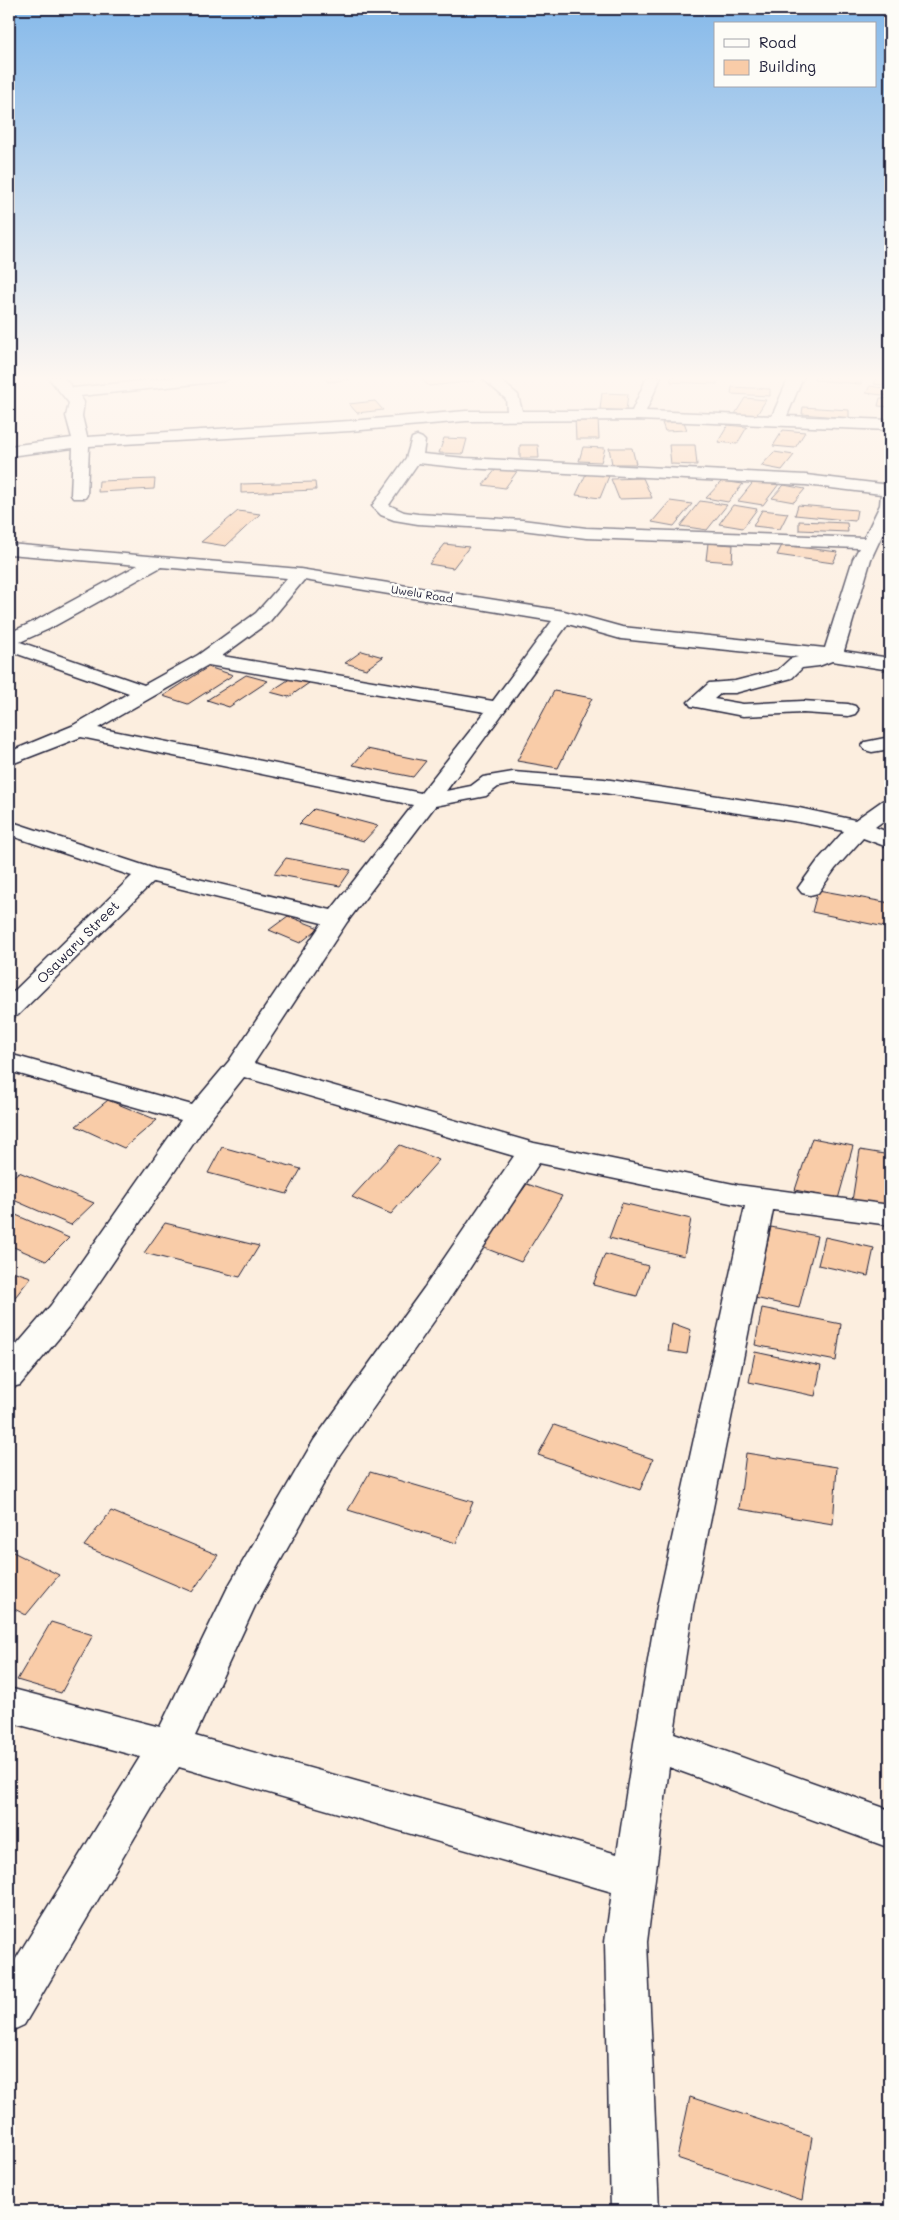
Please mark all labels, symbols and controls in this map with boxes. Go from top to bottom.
legend [714,22,876,88]
text: Road [759,32,796,52]
text: Building [759,56,816,76]
street label: Uwelu Road [390,581,454,606]
street label: Osawaru Street [32,896,123,987]

